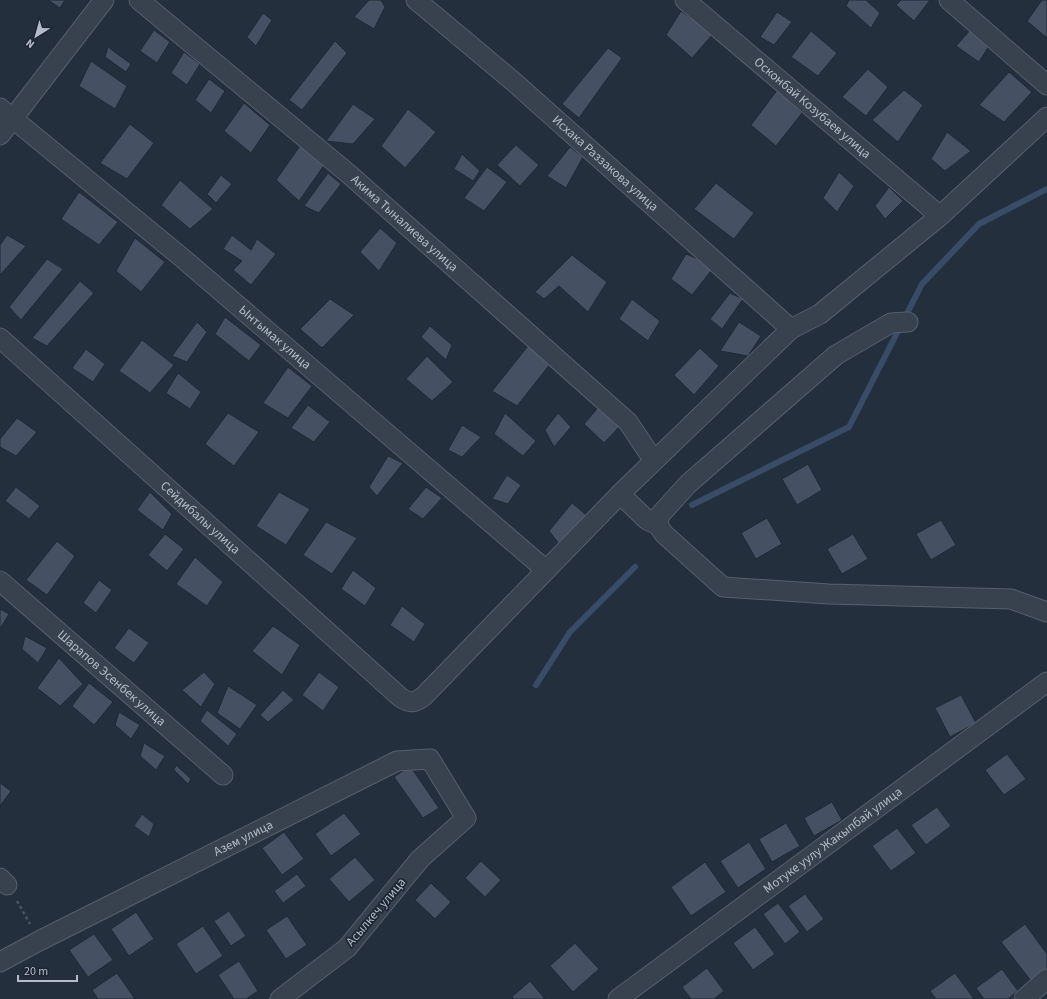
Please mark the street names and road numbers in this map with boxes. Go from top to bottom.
street label: Осконбай Козубаев улица [750,53,875,163]
street label: Исхака Раззакова улица [548,111,662,216]
street label: Акима Тыналиева улица [347,171,462,276]
street label: Ынтымак улица [235,301,315,374]
street label: Сейдибалы улица [156,477,244,558]
street label: Шарапов Эсенбек улица [53,626,170,730]
street label: Мотуке уулу Жакыпбай улица [760,783,906,898]
street label: Азем улица [210,816,276,861]
street label: Асылкеч улица [342,874,410,950]

